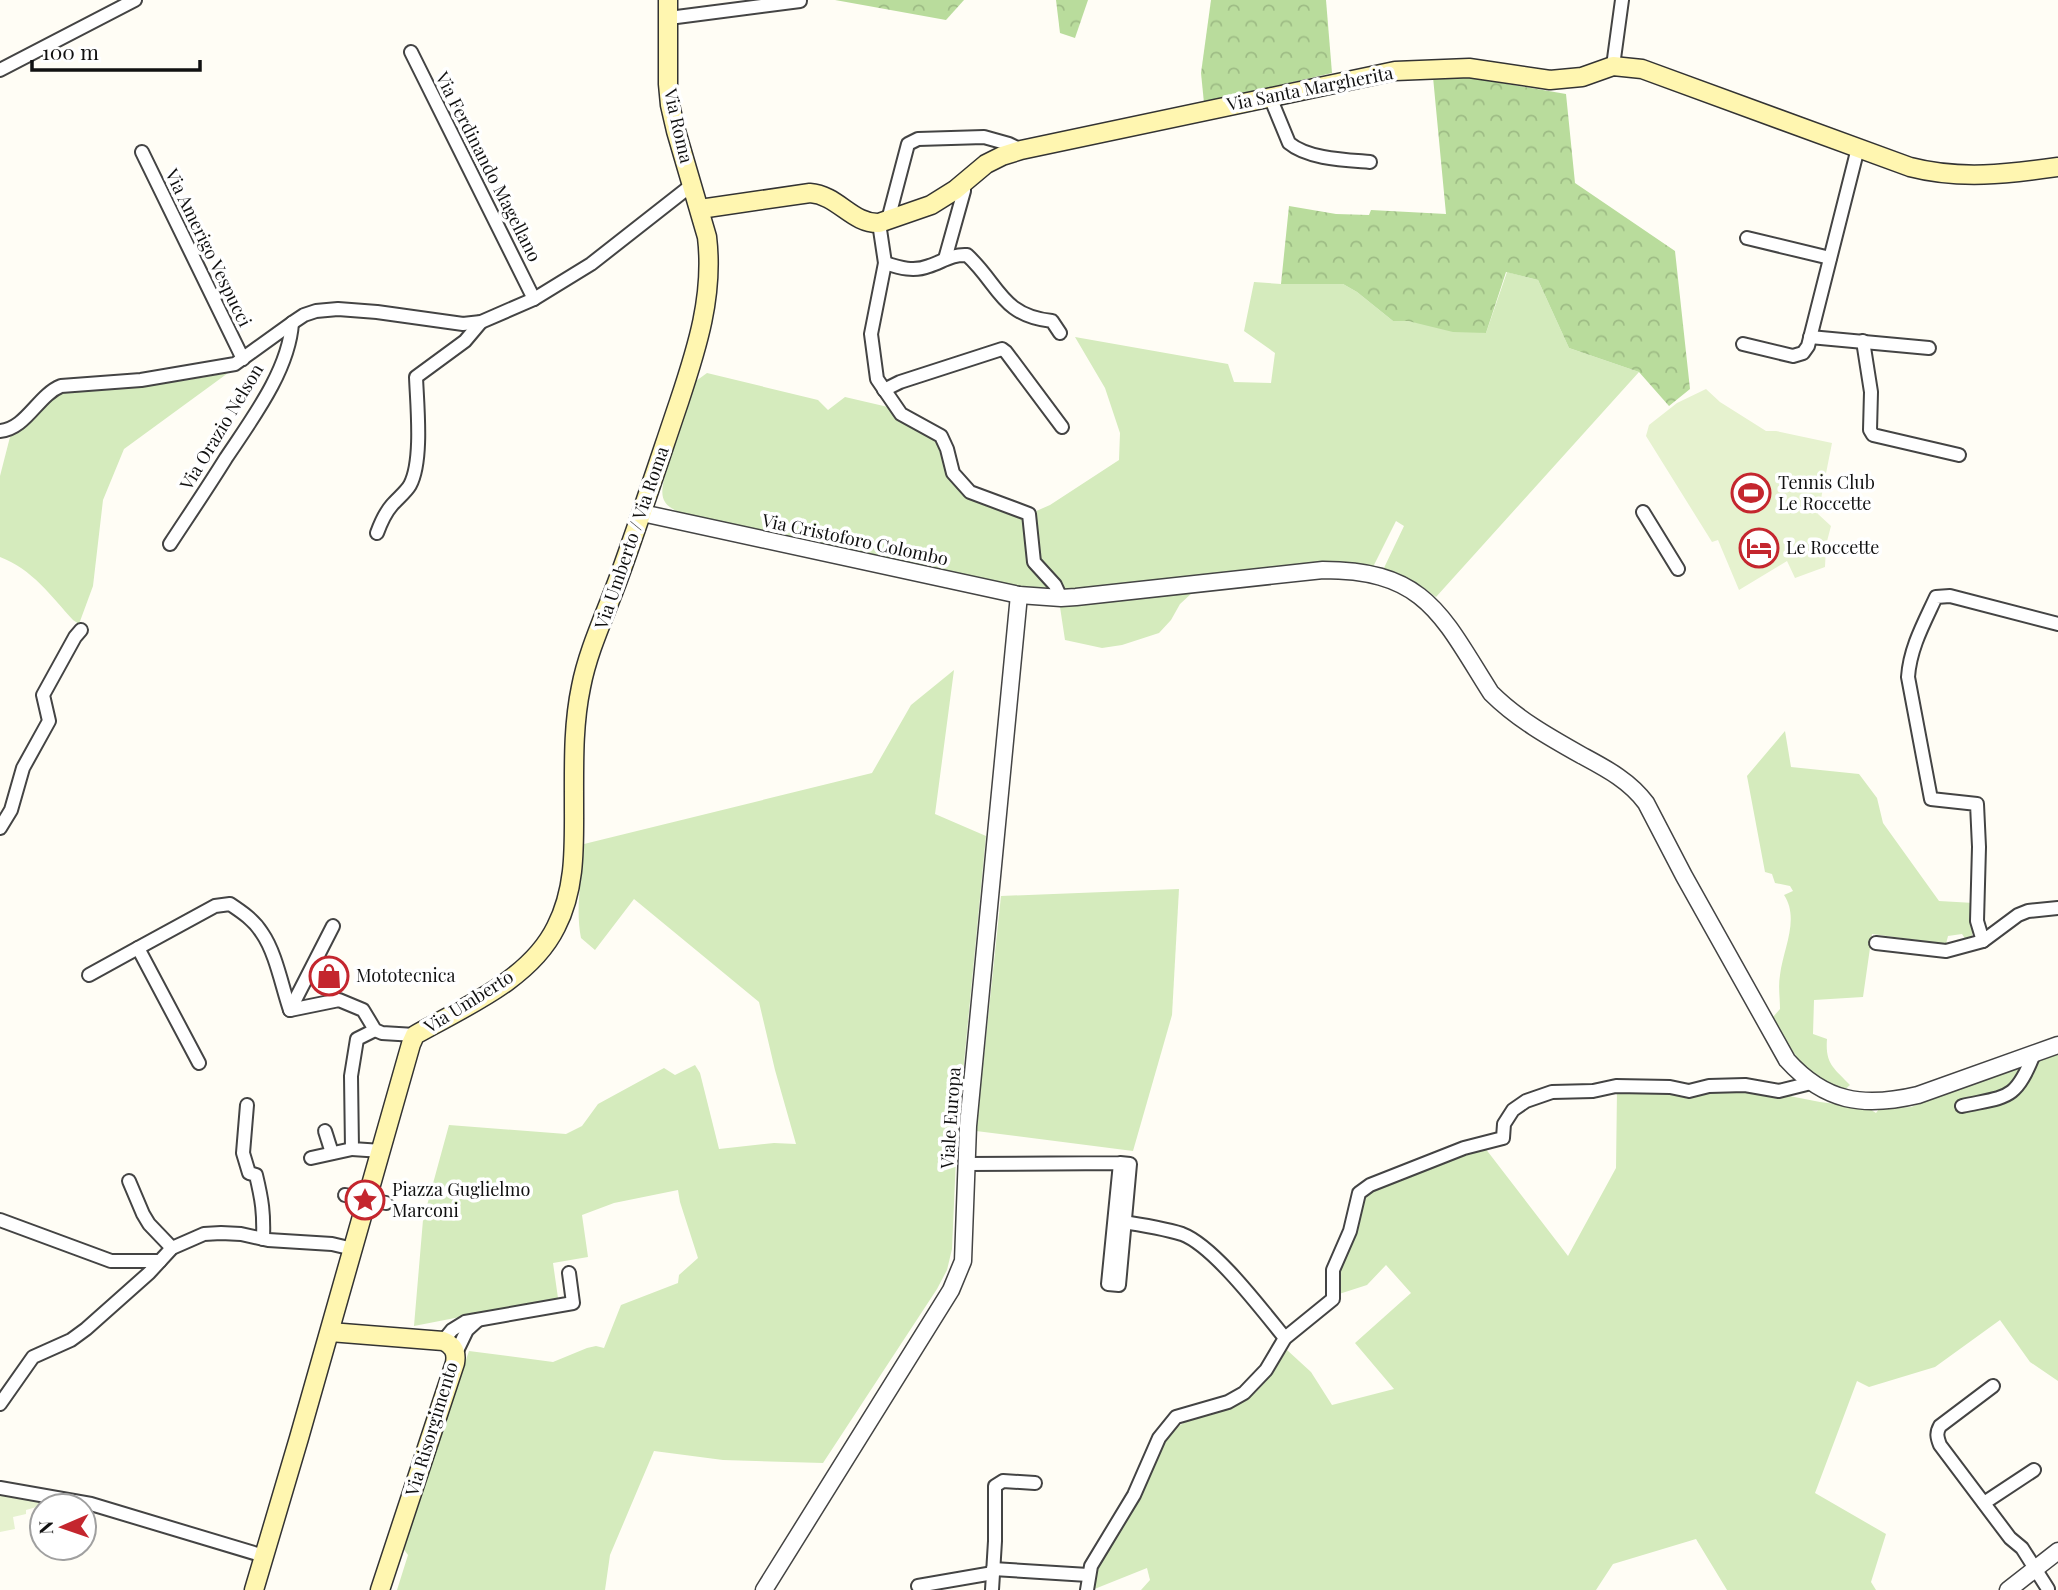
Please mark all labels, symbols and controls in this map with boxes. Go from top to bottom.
scale bar [32,28,200,72]
text: 100 m [42,37,99,65]
street label: Via Santa Margherita [1224,60,1395,116]
street label: Via Ferdinando Magellano [430,67,547,266]
street label: Via Roma [659,85,699,165]
street label: Via Amerigo Vespucci [160,164,258,330]
street label: Via Orazio Nelson [173,359,268,495]
street label: Via Umberto / Via Roma [588,443,674,633]
place label: Tennis Club Le Roccette [1778,470,1875,515]
sports icon: Tennis Club Le Roccette [1730,472,1772,514]
street label: Via Cristoforo Colombo [759,507,951,571]
hotel icon: Le Roccette [1738,527,1780,569]
place label: Le Roccette [1786,535,1879,559]
shop icon: Mototecnica [308,955,350,997]
place label: Mototecnica [356,963,455,987]
street label: Via Umberto [419,964,518,1039]
street label: Viale Europa [934,1066,966,1171]
place label: Piazza Guglielmo Marconi [392,1177,530,1222]
place icon: Piazza Guglielmo Marconi [344,1179,386,1221]
street label: Via Risorgimento [399,1359,463,1500]
north arrow [28,1492,98,1562]
text: N [32,1520,58,1535]

